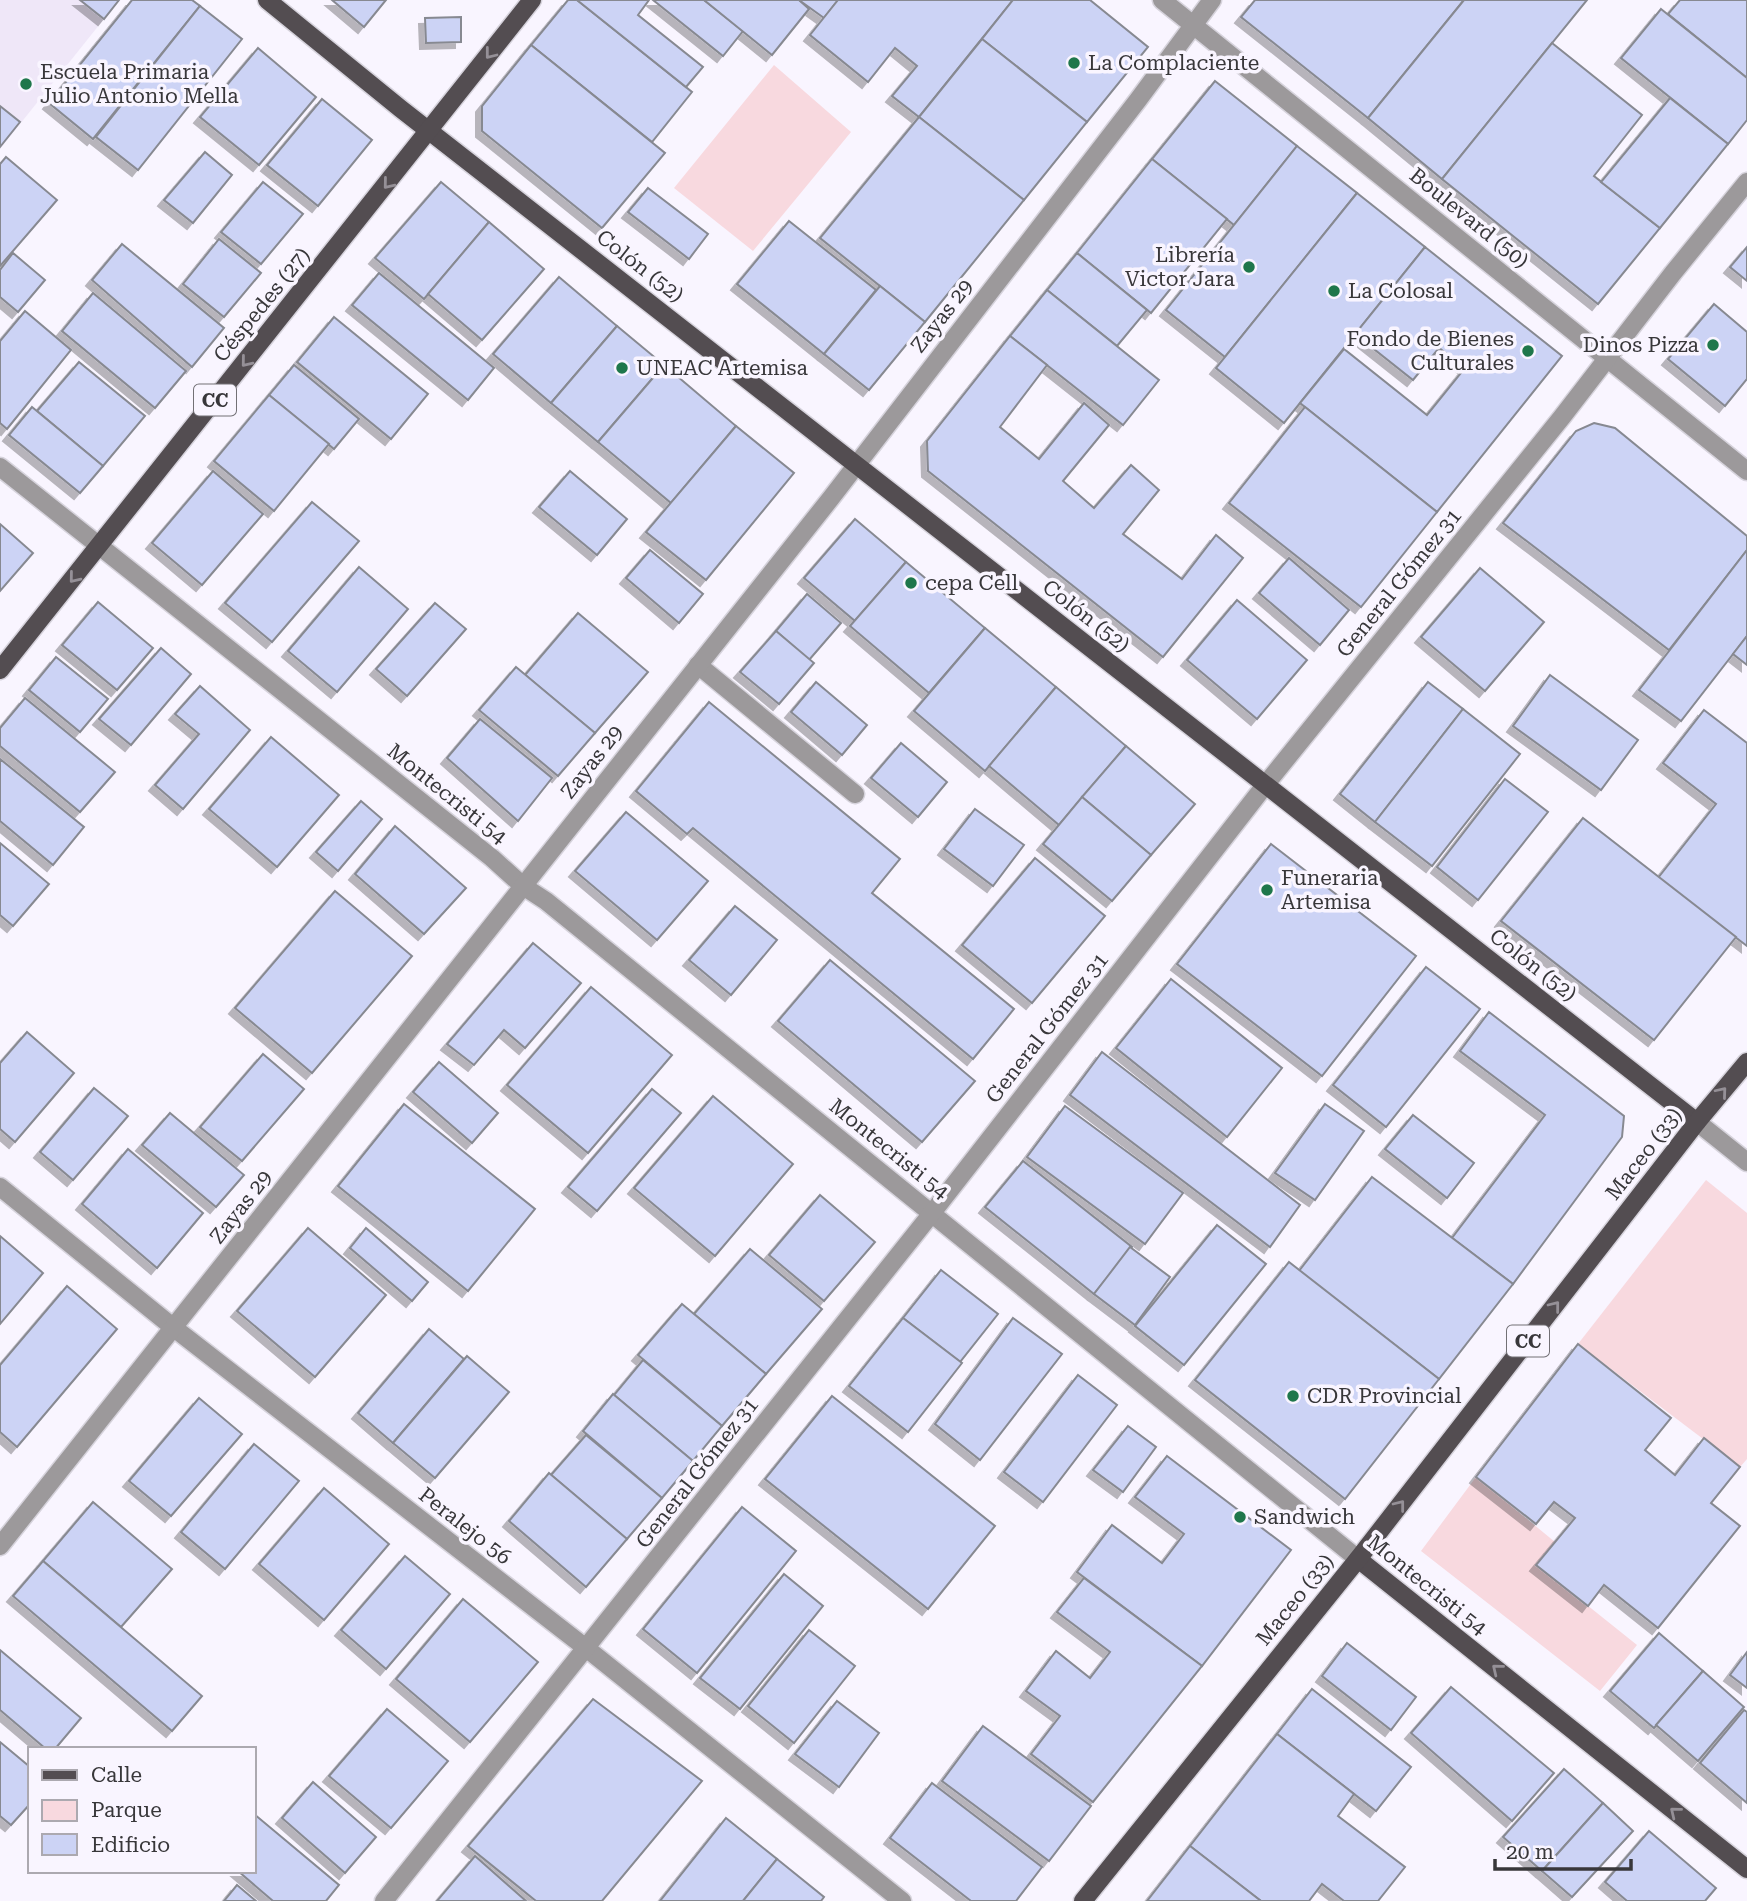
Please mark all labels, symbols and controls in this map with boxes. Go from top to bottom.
one-way arrow [486,46,499,58]
place label: La Complaciente [1088,51,1259,75]
marker: La Complaciente [1066,55,1082,71]
place label: Escuela Primaria Julio Antonio Mella [40,60,239,108]
marker: Escuela Primaria Julio Antonio Mella [18,76,34,92]
street label: Boulevard (50) [1405,163,1533,273]
one-way arrow [384,175,396,188]
street label: Colón (52) [592,225,688,307]
street label: Céspedes (27) [209,243,315,367]
place label: Librería Victor Jara [1125,243,1236,291]
marker: Librería Victor Jara [1241,259,1257,275]
street label: Zayas 29 [906,275,978,357]
place label: La Colosal [1348,279,1454,303]
marker: La Colosal [1326,283,1342,299]
place label: Fondo de Bienes Culturales [1347,327,1514,375]
place label: Dinos Pizza [1583,333,1700,357]
marker: Dinos Pizza [1705,337,1721,353]
marker: Fondo de Bienes Culturales [1520,343,1536,359]
one-way arrow [242,353,254,366]
place label: UNEAC Artemisa [636,356,808,380]
marker: UNEAC Artemisa [614,360,630,376]
road number: CC [194,384,236,416]
street label: General Gómez 31 [1332,504,1466,662]
one-way arrow [69,570,82,582]
place label: cepa Cell [925,571,1018,595]
marker: cepa Cell [903,575,919,591]
street label: Colón (52) [1038,575,1134,657]
street label: Zayas 29 [556,721,628,803]
street label: Montecristi 54 [383,739,511,849]
place label: Funeraria Artemisa [1281,866,1379,914]
marker: Funeraria Artemisa [1259,882,1275,898]
street label: Colón (52) [1485,924,1581,1006]
street label: General Gómez 31 [981,948,1113,1108]
one-way arrow [1714,1087,1726,1100]
street label: Montecristi 54 [825,1094,953,1204]
street label: Maceo (33) [1601,1103,1687,1205]
street label: Zayas 29 [205,1166,277,1248]
one-way arrow [1546,1301,1559,1314]
road number: CC [1507,1326,1549,1357]
place label: CDR Provincial [1307,1384,1462,1408]
marker: CDR Provincial [1285,1388,1301,1404]
street label: General Gómez 31 [631,1393,763,1553]
street label: Peralejo 56 [414,1483,516,1569]
one-way arrow [1391,1500,1404,1513]
place label: Sandwich [1254,1505,1355,1529]
marker: Sandwich [1232,1509,1248,1525]
street label: Montecristi 54 [1363,1530,1491,1640]
street label: Maceo (33) [1251,1550,1339,1650]
one-way arrow [1492,1665,1504,1678]
legend [28,1747,256,1873]
text: Calle [91,1763,142,1787]
text: Parque [91,1798,162,1822]
one-way arrow [1670,1807,1682,1820]
scale bar [1495,1828,1632,1872]
text: Edificio [91,1833,170,1857]
text: 20 m [1506,1840,1554,1864]

